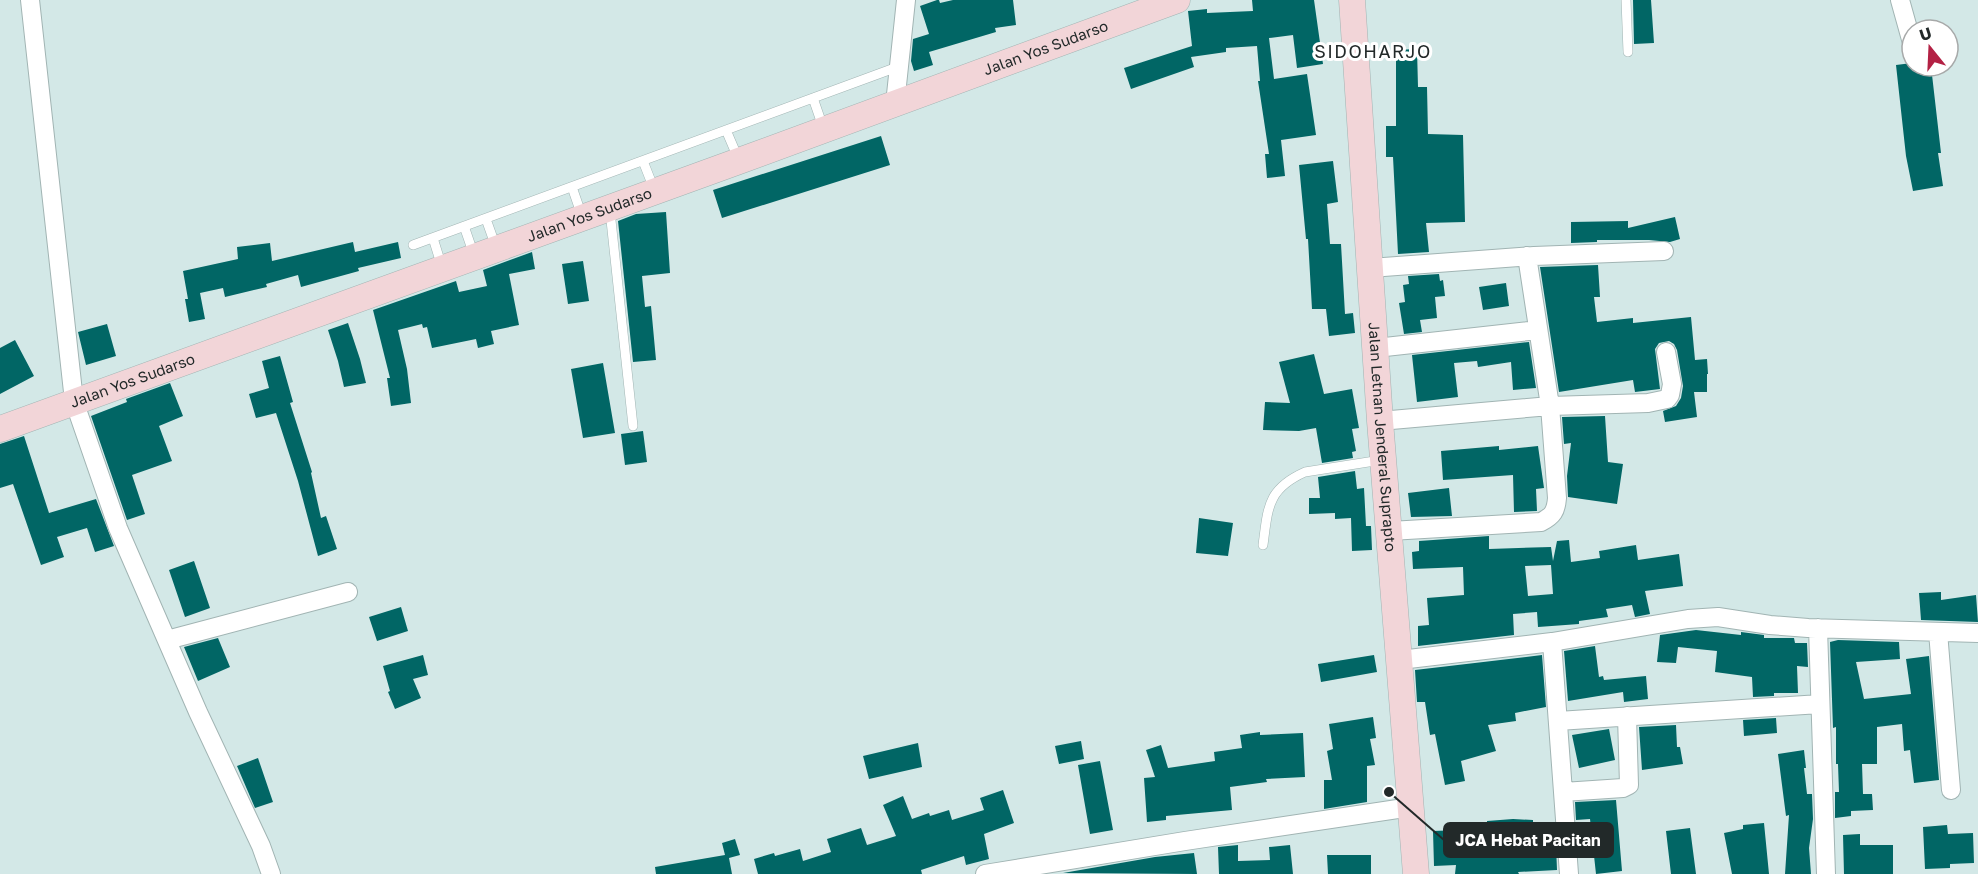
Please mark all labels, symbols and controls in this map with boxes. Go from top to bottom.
street label: Jalan Yos Sudarso [981,16,1110,78]
north arrow [1900,18,1960,78]
text: U [1917,22,1934,45]
district label: SIDOHARJO [1314,40,1432,62]
street label: Jalan Yos Sudarso [524,183,654,245]
street label: Jalan Letnan Jenderal Suprapto [1365,321,1400,552]
street label: Jalan Yos Sudarso [67,349,197,411]
callout: JCA Hebat Pacitan [1444,823,1613,857]
text: JCA Hebat Pacitan [1455,830,1601,850]

